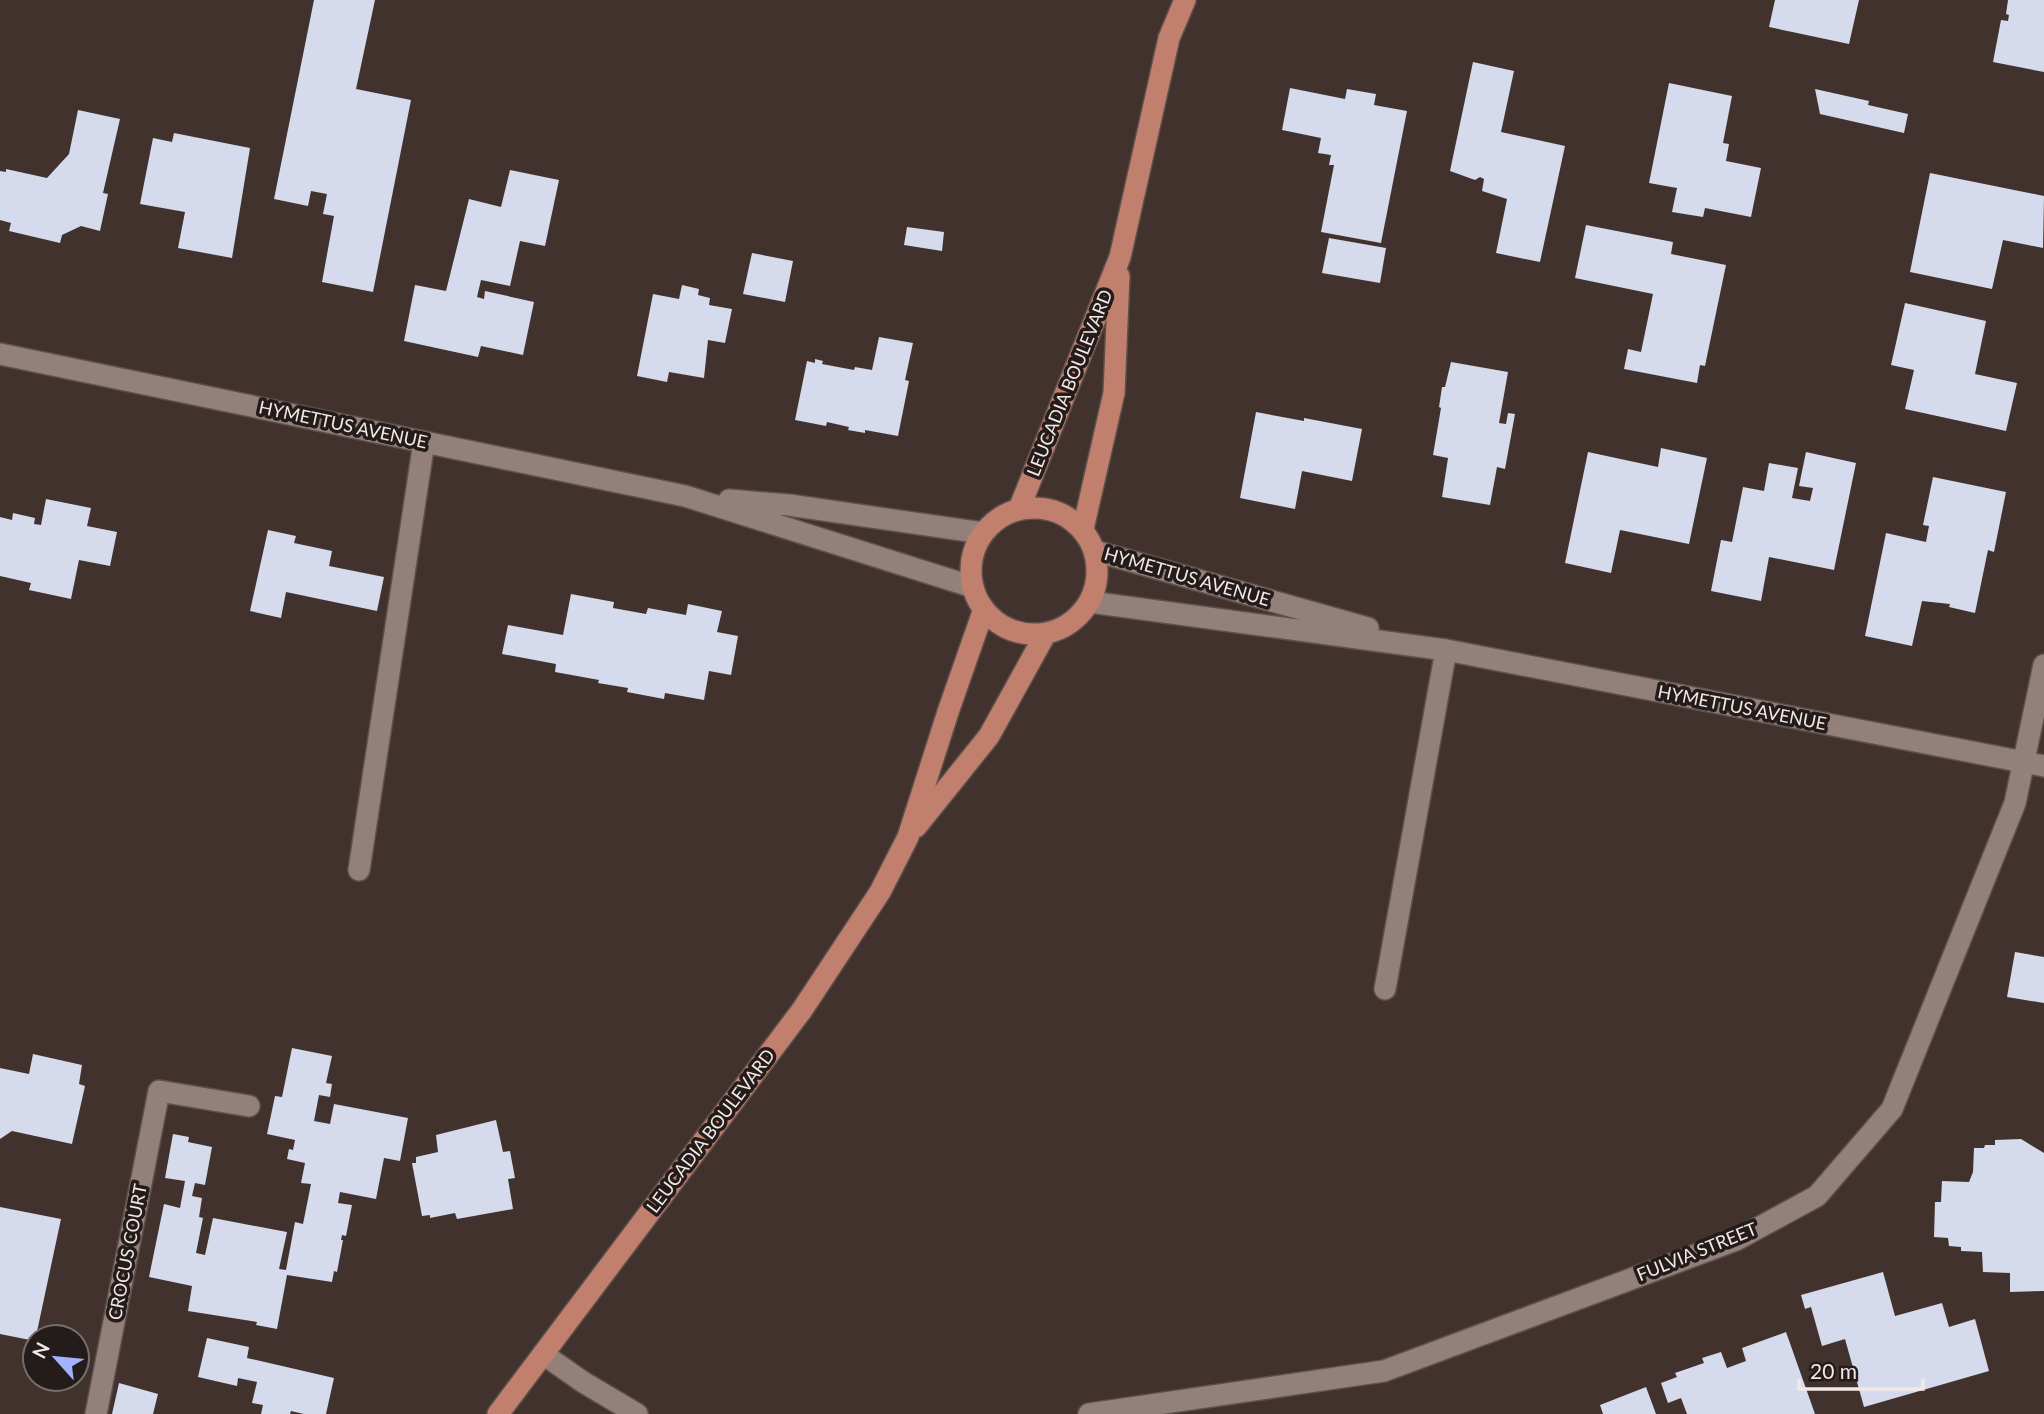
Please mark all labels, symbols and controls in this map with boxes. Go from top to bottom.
street label: LEUCADIA BOULEVARD [1022,286,1117,479]
street label: HYMETTUS AVENUE [257,395,429,453]
street label: HYMETTUS AVENUE [1102,542,1273,610]
street label: HYMETTUS AVENUE [1656,680,1828,734]
street label: LEUCADIA BOULEVARD [641,1044,779,1217]
street label: CROCUS COURT [103,1182,151,1322]
street label: FULVIA STREET [1633,1217,1760,1285]
north arrow [21,1323,91,1393]
text: N [27,1338,54,1362]
scale bar [1799,1348,1923,1392]
text: 20 m [1810,1358,1857,1383]

